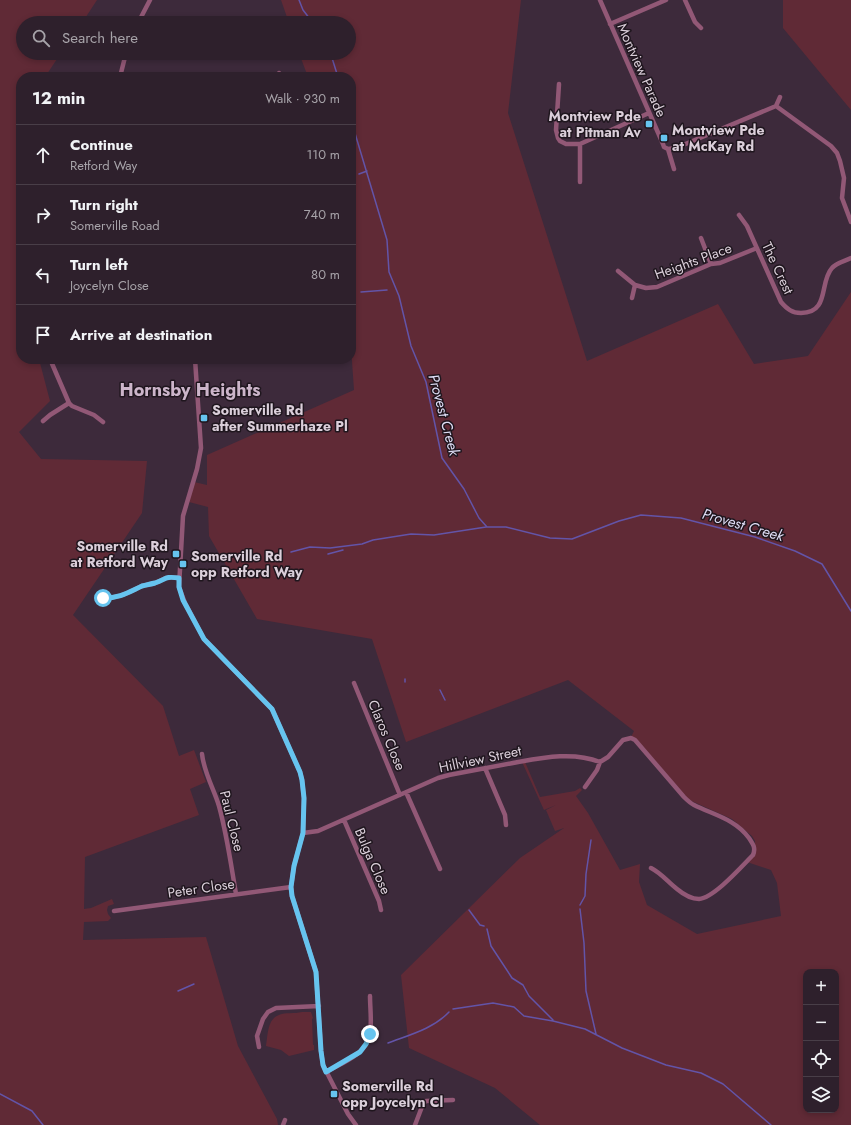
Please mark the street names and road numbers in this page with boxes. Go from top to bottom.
street label: Montview Parade [612,20,672,120]
street label: Heights Place [652,238,734,284]
street label: The Crest [757,239,799,298]
street label: Claros Close [363,697,411,773]
street label: Hillview Street [437,740,524,778]
street label: Paul Close [215,788,249,854]
street label: Bulga Close [350,825,396,897]
street label: Peter Close [166,873,236,903]

